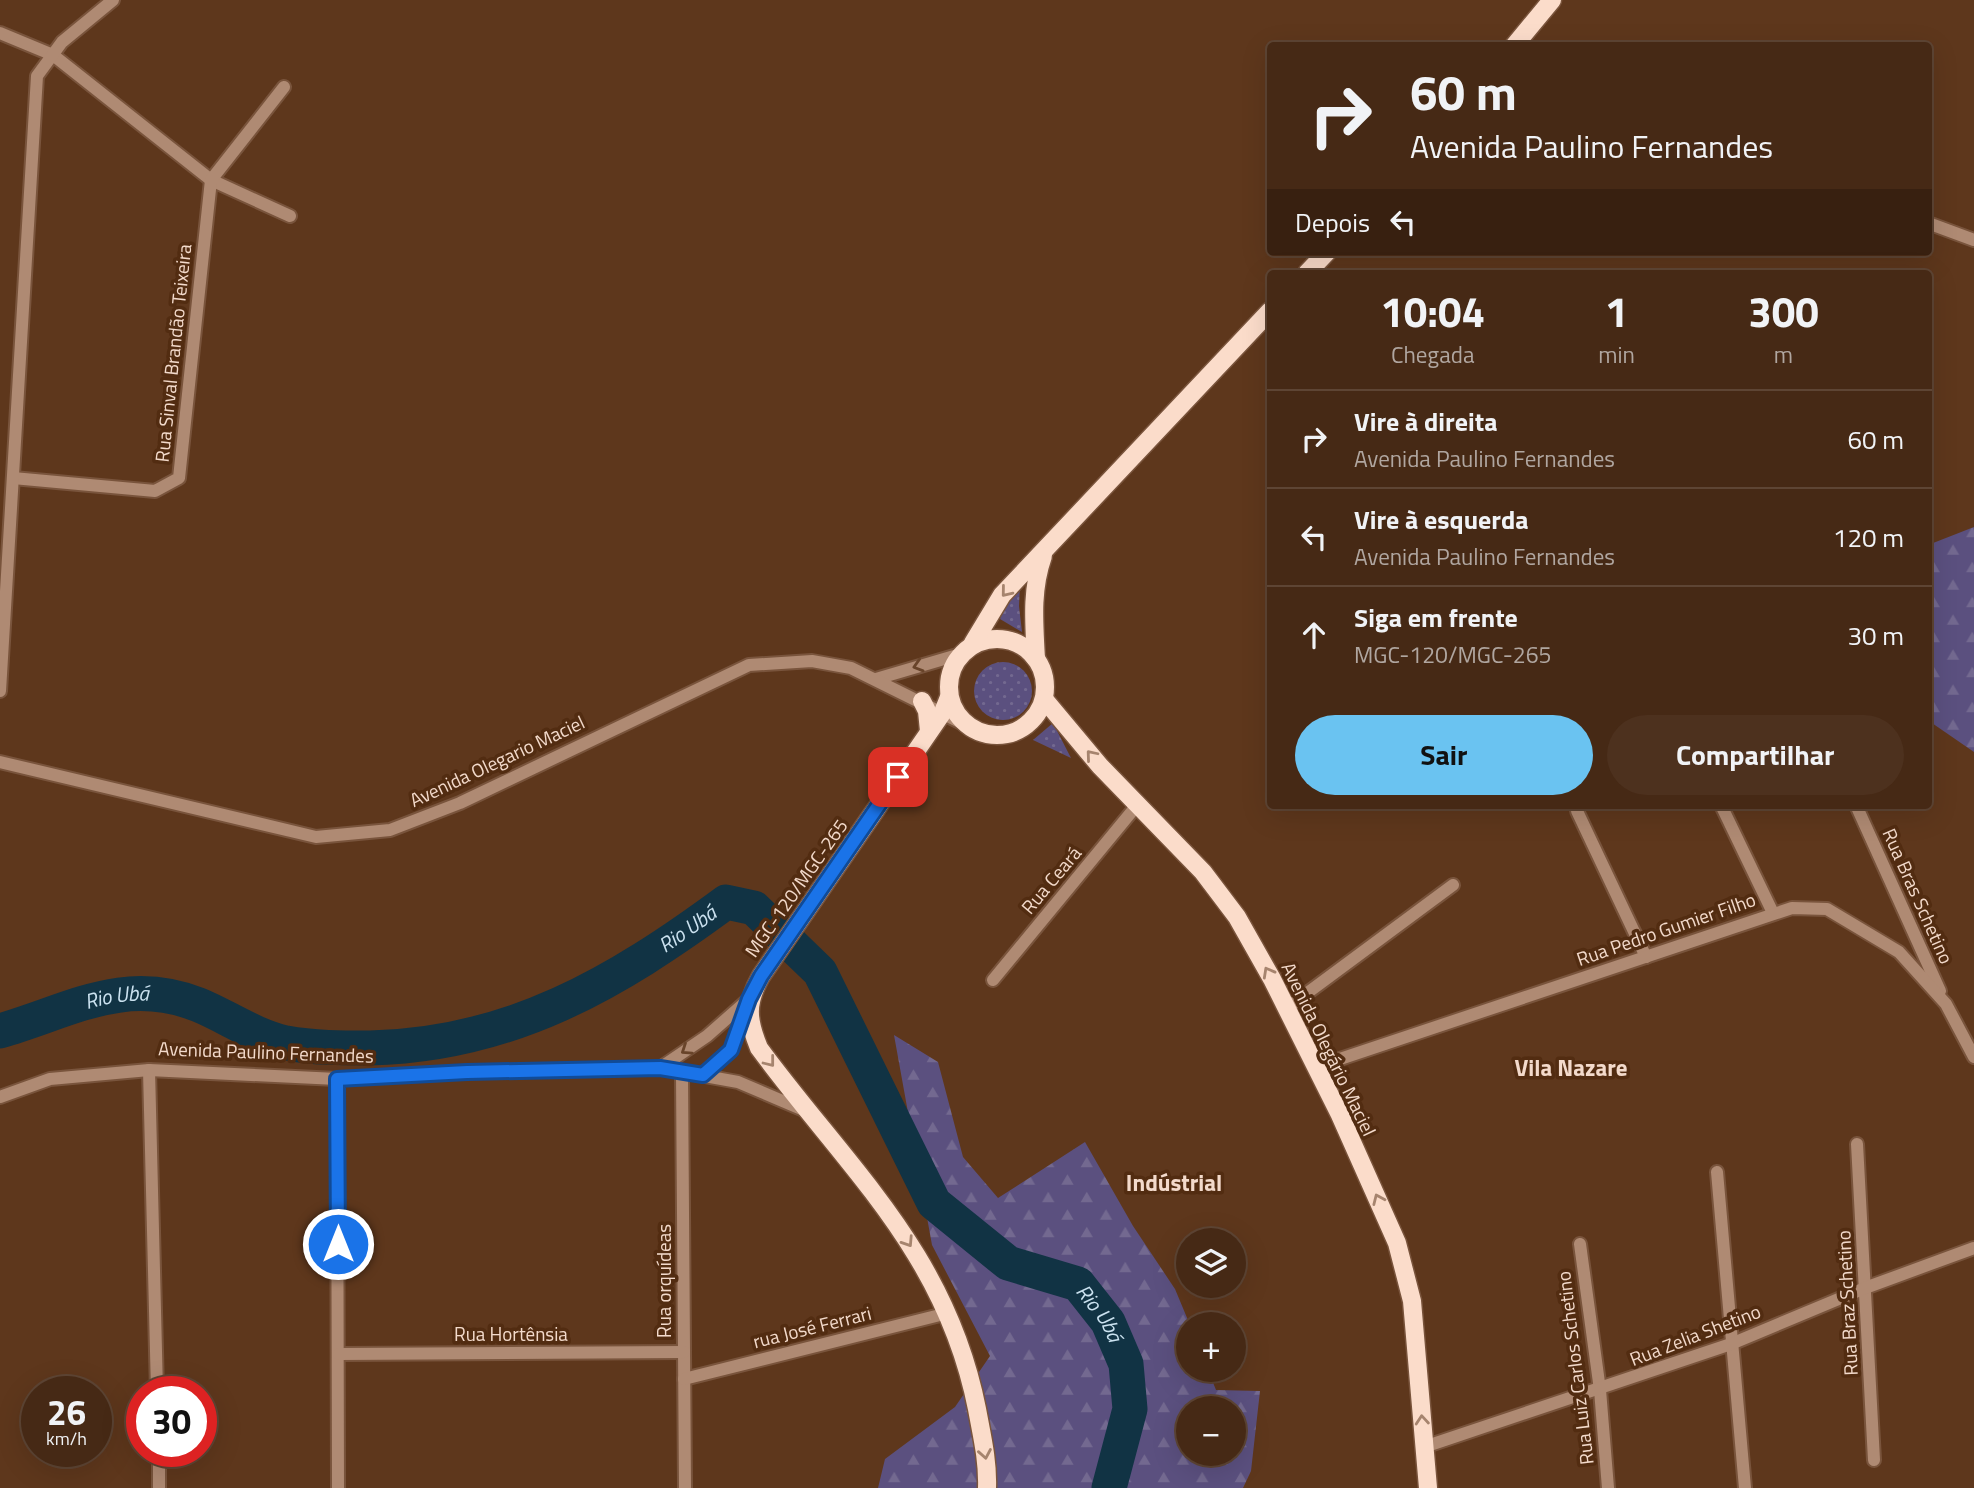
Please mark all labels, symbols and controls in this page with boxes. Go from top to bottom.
text: 60 m [1410,54,1517,129]
icon: right [1295,70,1386,161]
text: Avenida Paulino Fernandes [1410,122,1773,170]
text: Depois [1295,203,1370,242]
icon: left [1384,203,1422,241]
street label: Rua Sinval Brandão Teixeira [147,242,198,463]
text: 10:04 [1380,279,1485,343]
text: 1 [1605,279,1628,343]
text: 300 [1748,279,1819,343]
text: Chegada [1391,337,1474,372]
text: min [1598,337,1635,372]
text: m [1774,337,1793,372]
text: Vire à direita [1354,402,1497,441]
icon: right [1295,420,1333,458]
text: 60 m [1847,420,1904,459]
text: Avenida Paulino Fernandes [1354,441,1615,476]
text: Vire à esquerda [1354,500,1529,539]
icon: left [1295,518,1333,556]
text: 120 m [1833,518,1904,557]
text: Avenida Paulino Fernandes [1354,539,1615,574]
one-way arrow [1001,585,1014,597]
text: Siga em frente [1354,598,1518,637]
icon: ahead [1295,616,1333,654]
text: 30 m [1847,616,1904,655]
text: MGC-120/MGC-265 [1354,637,1551,672]
one-way arrow [913,657,925,672]
street label: Avenida Olegario Maciel [404,707,589,814]
button: Sair [1295,715,1593,795]
button: Compartilhar [1607,715,1904,795]
pin [868,747,928,807]
one-way arrow [1087,751,1099,764]
icon: arrive [879,758,917,796]
street label: MGC-120/MGC-265 [737,813,854,963]
street label: Rua Bras Schetino [1876,823,1961,968]
street label: Rua Ceará [1014,839,1088,920]
street label: Rua Pedro Gumier Filho [1572,884,1759,973]
water label: Rio Ubá [652,896,724,960]
street label: Avenida Olegário Maciel [1275,957,1384,1141]
one-way arrow [1263,967,1276,979]
water label: Rio Ubá [81,976,151,1017]
street label: Avenida Paulino Fernandes [158,1033,374,1070]
one-way arrow [681,1042,694,1054]
district label: Vila Nazare [1515,1050,1628,1085]
one-way arrow [761,1054,774,1067]
district label: Indústrial [1126,1165,1222,1200]
one-way arrow [1372,1194,1386,1206]
position arrow [301,1207,375,1281]
street label: Rua orquídeas [649,1224,678,1338]
map controls [1176,1228,1246,1466]
button: layers [1176,1228,1246,1298]
street label: Rua Braz Schetino [1828,1230,1865,1376]
one-way arrow [900,1234,912,1247]
street label: Rua Luiz Carlos Schetino [1548,1270,1601,1466]
water label: Rio Ubá [1069,1277,1132,1348]
street label: Rua Zelia Shetino [1625,1296,1765,1373]
street label: rua José Ferrari [750,1298,874,1355]
button: + [1176,1312,1246,1382]
street label: Rua Hortênsia [454,1319,568,1348]
speed limit sign: 30 [126,1376,217,1467]
text: 26 [47,1385,86,1439]
button: − [1176,1396,1246,1466]
one-way arrow [1415,1414,1430,1425]
text: km/h [46,1425,87,1452]
one-way arrow [977,1448,992,1460]

